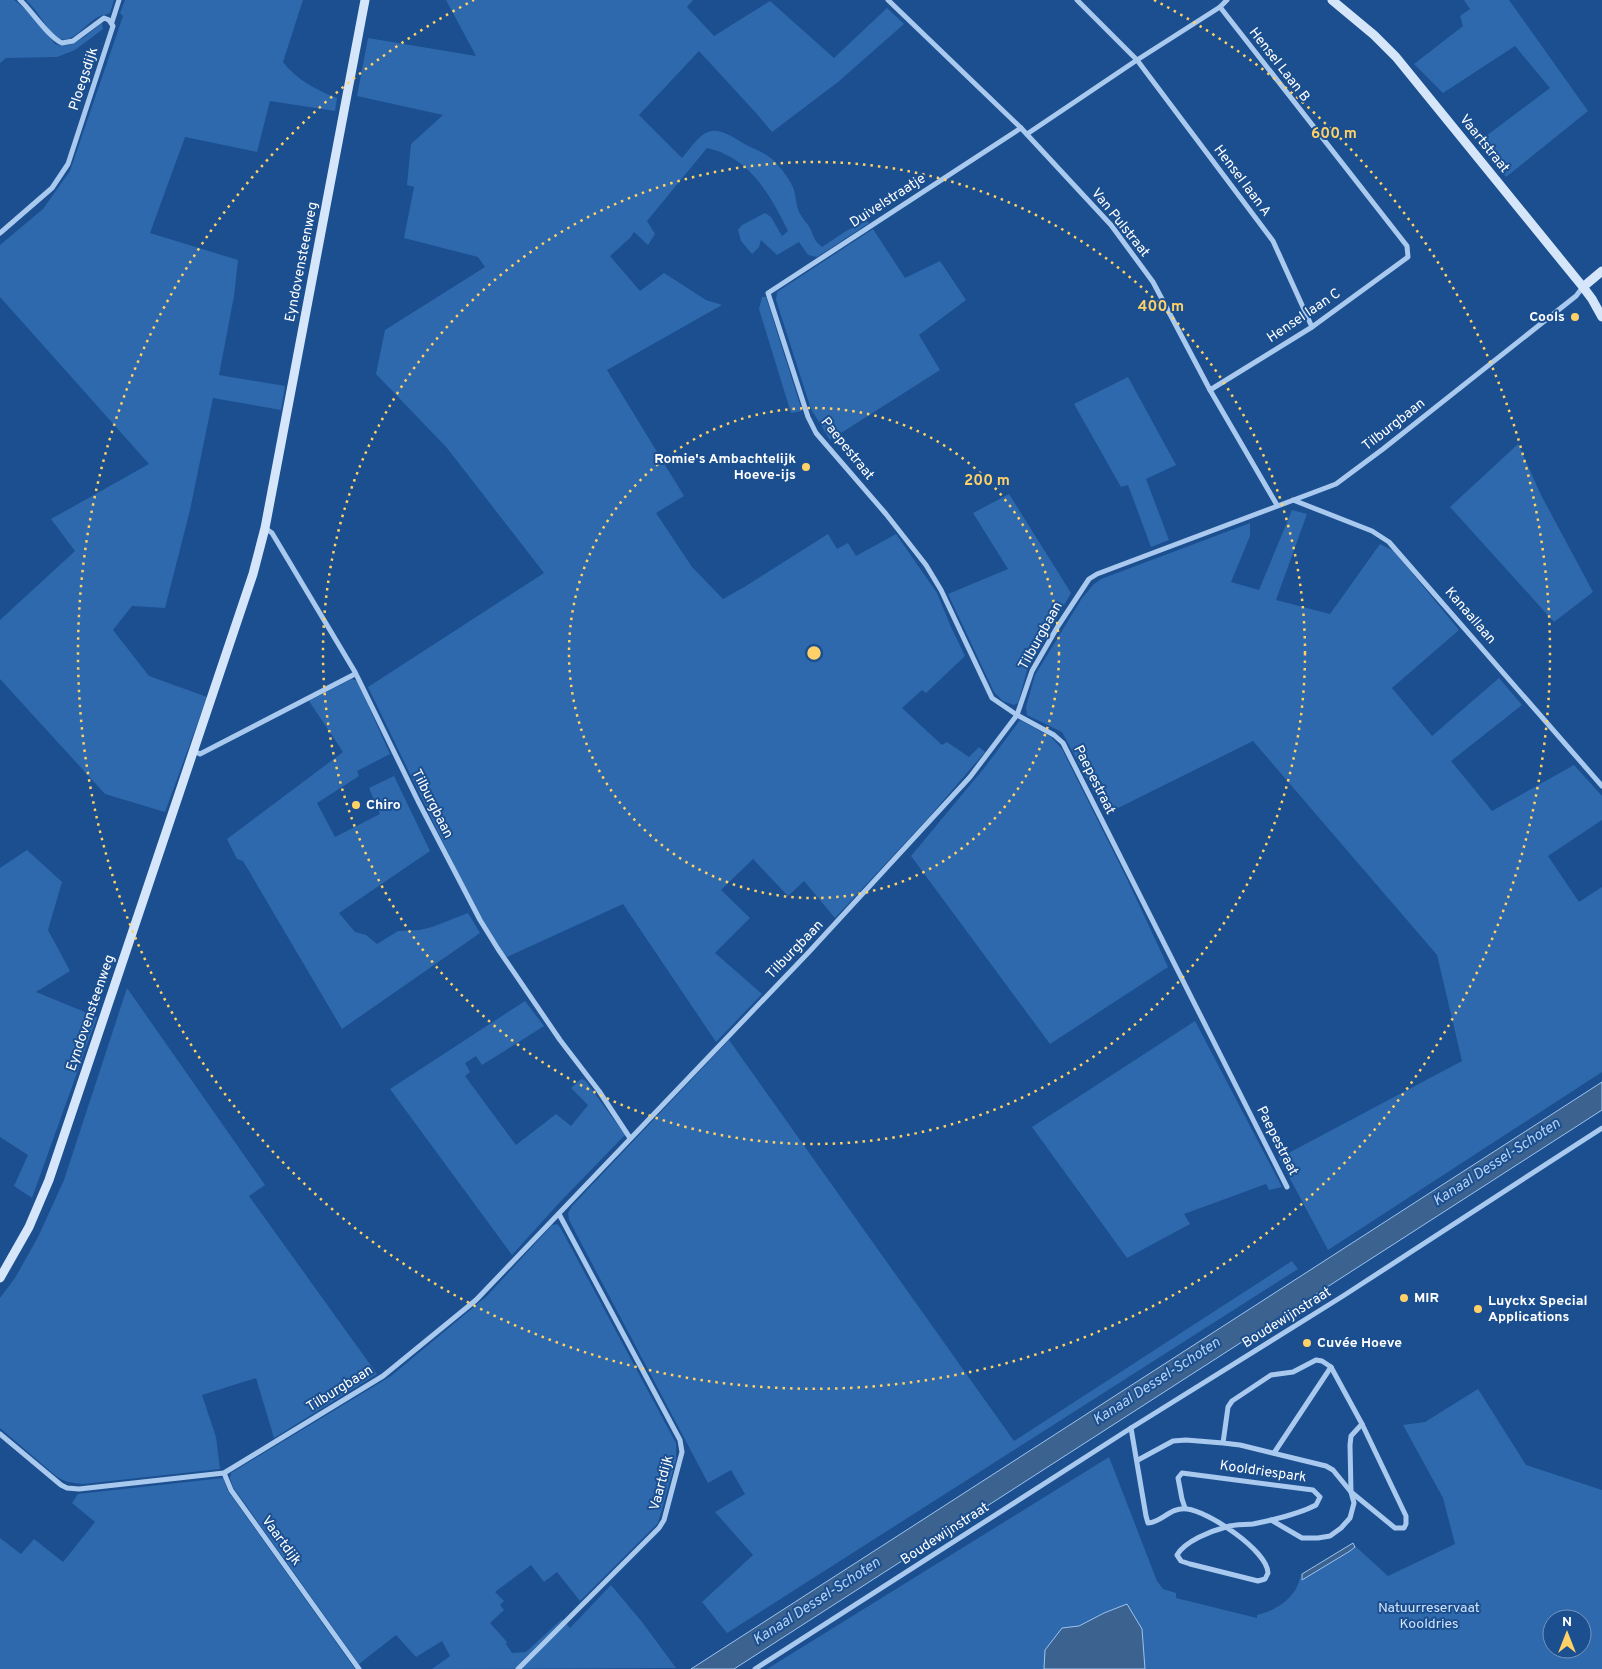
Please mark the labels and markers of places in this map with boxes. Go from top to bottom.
place label: Cools [1529,309,1565,326]
marker: Cools [1569,311,1581,323]
place label: Romie's Ambachtelijk Hoeve-ijs [654,451,796,484]
marker: Romie's Ambachtelijk Hoeve-ijs [800,461,812,473]
centre of rings [805,644,823,662]
place label: Chiro [366,797,401,814]
marker: Chiro [350,799,362,811]
place label: MIR [1414,1290,1439,1307]
marker: MIR [1398,1292,1410,1304]
place label: Luyckx Special Applications [1488,1293,1588,1326]
marker: Luyckx Special Applications [1472,1303,1484,1315]
place label: Cuvée Hoeve [1317,1335,1402,1352]
marker: Cuvée Hoeve [1301,1337,1313,1349]

